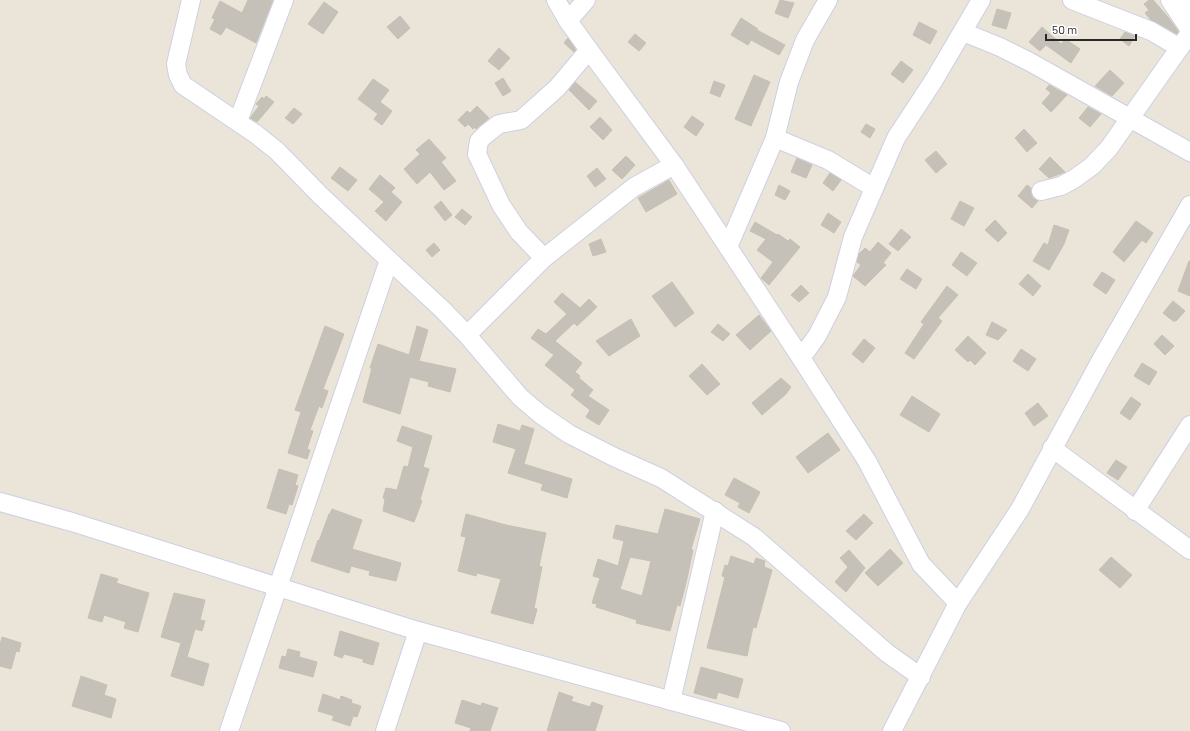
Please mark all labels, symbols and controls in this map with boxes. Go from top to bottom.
scale bar [1046,16,1136,42]
text: 50 m [1052,22,1077,36]

